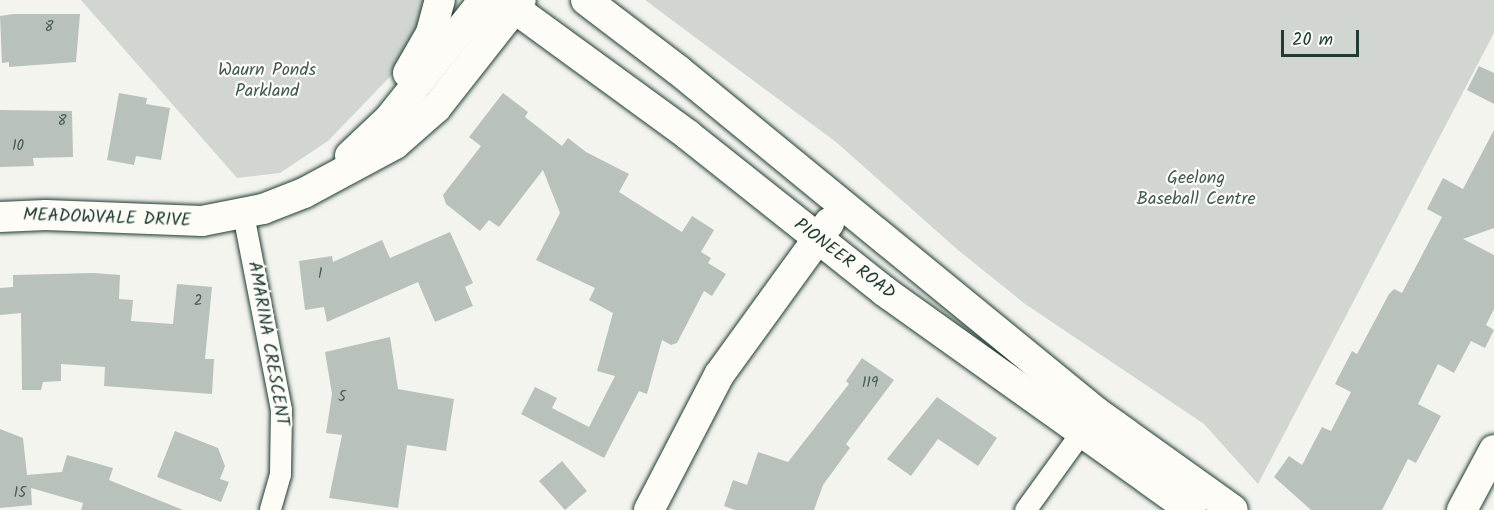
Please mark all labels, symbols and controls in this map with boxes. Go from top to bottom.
scale bar [1284,18,1362,56]
house number: 8 [44,19,54,37]
text: 20 m [1292,26,1333,55]
park label: Waurn Ponds Parkland [218,61,316,104]
house number: 8 [57,113,67,131]
house number: 10 [12,138,24,156]
park label: Geelong Baseball Centre [1136,169,1256,212]
street label: MEADOWVALE DRIVE [23,205,191,233]
street label: PIONEER ROAD [789,215,899,305]
street label: AMARINA CRESCENT [242,260,292,428]
house number: 1 [318,266,322,284]
house number: 2 [194,293,202,311]
house number: 119 [862,375,878,393]
house number: 5 [338,389,346,407]
house number: 15 [14,485,26,503]

